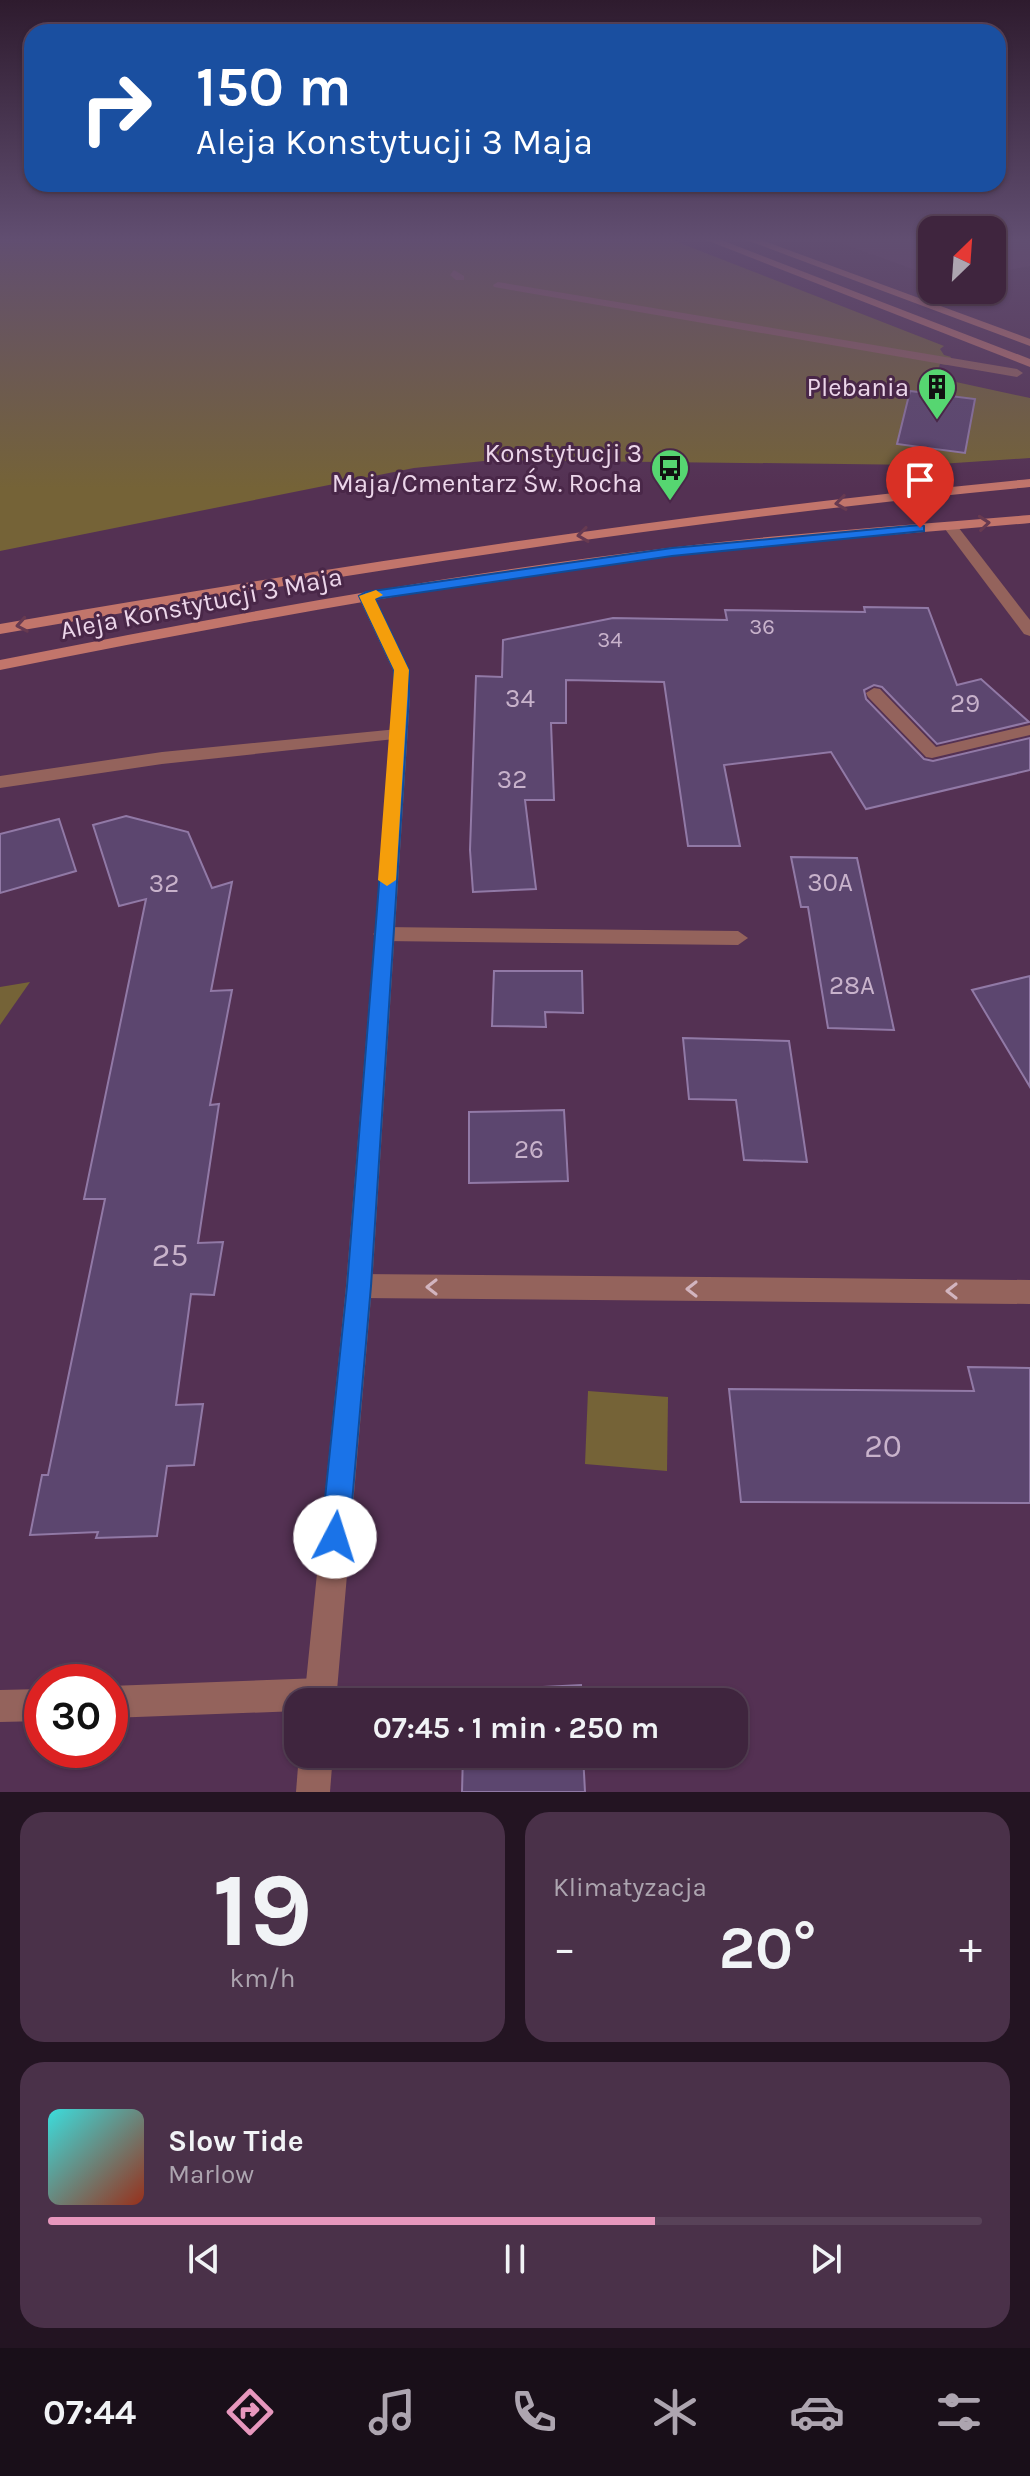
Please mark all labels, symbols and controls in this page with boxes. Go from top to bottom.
text: 150 m [196,54,351,119]
icon: right [64,56,168,160]
text: Aleja Konstytucji 3 Maja [196,121,593,163]
north arrow [918,216,1006,304]
map controls [918,216,1006,304]
building icon: Plebania [916,366,958,421]
place label: Plebania [807,372,909,403]
place label: Konstytucji 3 Maja/Cmentarz Św. Rocha [332,438,642,499]
pin [886,446,954,528]
bus stop icon: Konstytucji 3 Maja/Cmentarz Św. Rocha [649,447,691,502]
icon: arrive [898,458,942,502]
one-way arrow [834,494,848,511]
one-way arrow [978,515,991,532]
one-way arrow [576,526,590,543]
street label: Aleja Konstytucji 3 Maja [57,561,345,646]
house number: 36 [749,614,775,640]
one-way arrow [16,616,29,633]
house number: 34 [597,627,623,653]
house number: 34 [505,683,535,714]
house number: 29 [950,688,980,719]
house number: 32 [497,764,527,795]
house number: 30A [807,867,853,898]
house number: 32 [149,868,179,899]
house number: 28A [829,970,875,1001]
house number: 26 [514,1134,544,1165]
house number: 25 [152,1237,188,1274]
one-way arrow [425,1278,438,1296]
one-way arrow [685,1280,698,1298]
one-way arrow [945,1282,958,1300]
house number: 20 [864,1428,902,1465]
position arrow [293,1495,377,1579]
speed limit sign: 30 [24,1664,128,1768]
text: 07:45 · 1 min · 250 m [373,1710,659,1746]
text: 19 [212,1850,313,1971]
text: Klimatyzacja [553,1872,707,1903]
text: 20° [719,1913,816,1983]
text: − [553,1923,576,1974]
text: + [959,1923,982,1974]
text: km/h [230,1963,295,1994]
text: Slow Tide [168,2123,304,2159]
text: Marlow [168,2159,254,2190]
icon: previous [182,2237,226,2281]
icon: pause [493,2237,537,2281]
icon: next [804,2237,848,2281]
icon: directions [222,2384,278,2440]
icon: music [364,2384,420,2440]
icon: phone [506,2384,562,2440]
icon: climate [647,2384,703,2440]
icon: car [789,2384,845,2440]
icon: filters [931,2384,987,2440]
text: 07:44 [43,2391,136,2433]

